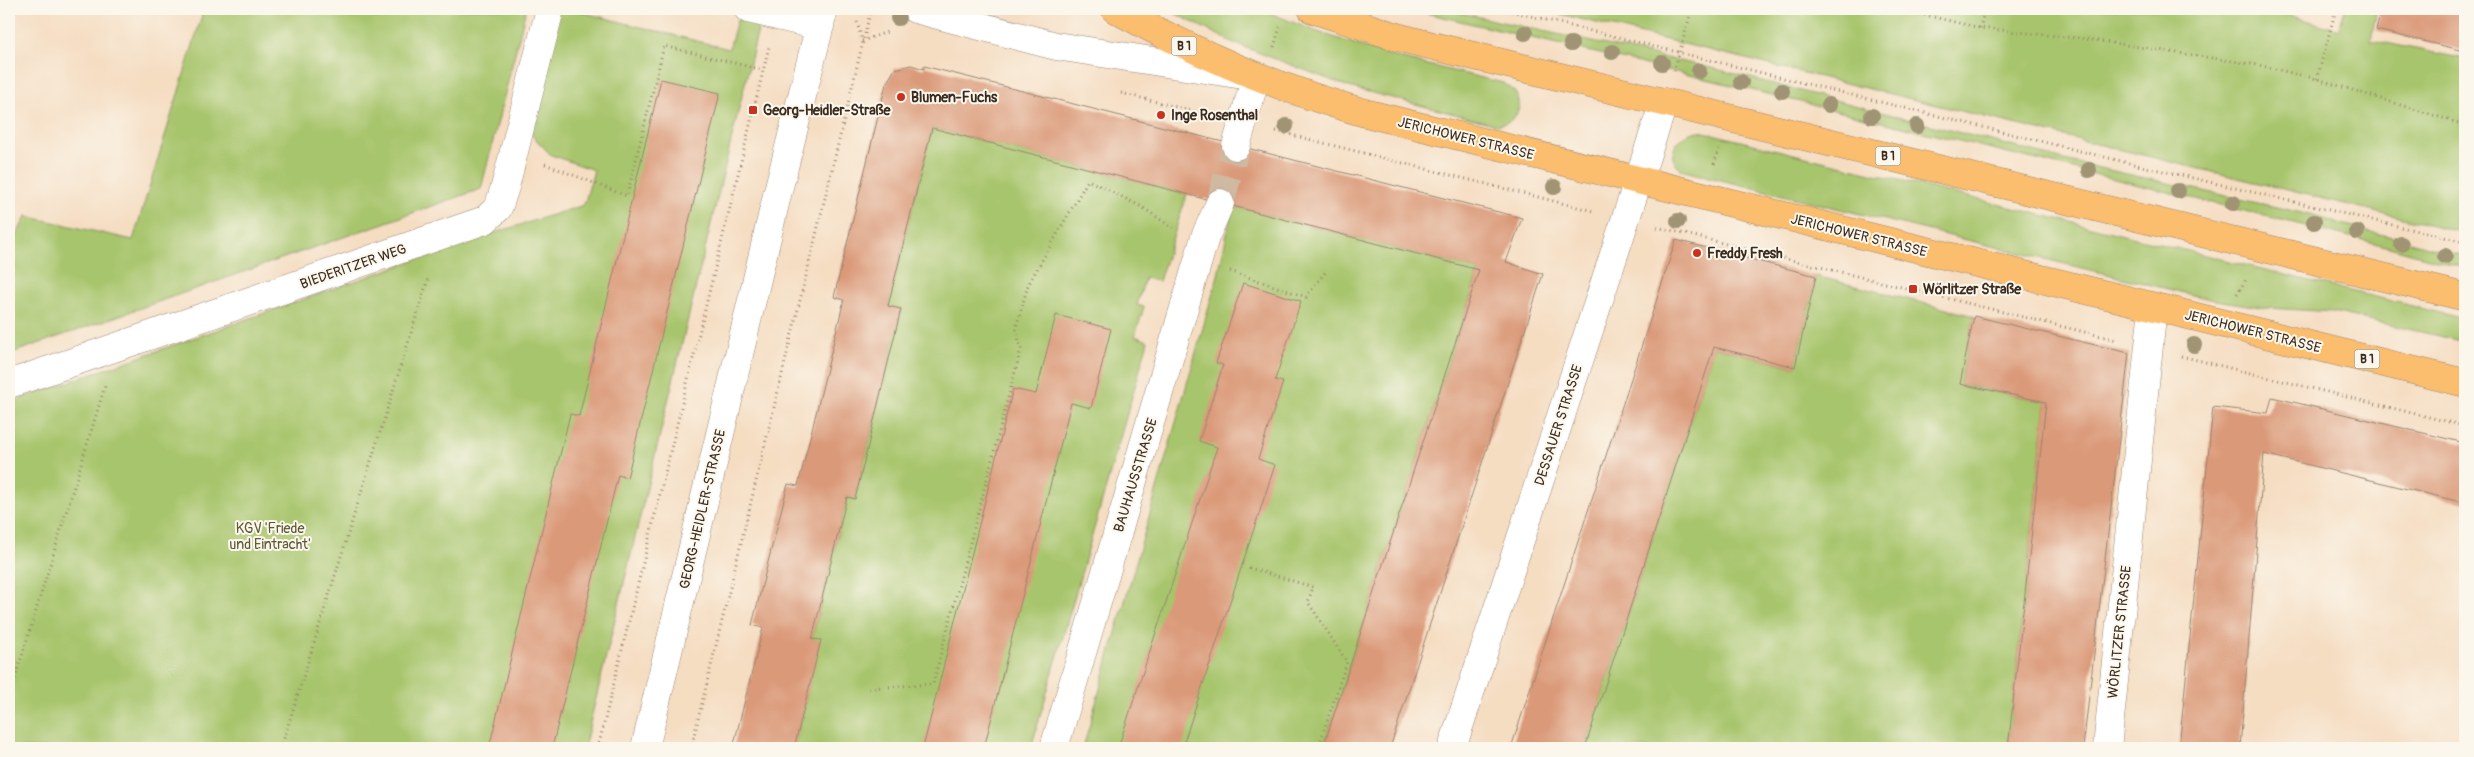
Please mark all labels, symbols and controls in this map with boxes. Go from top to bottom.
road number: B 1 [1172,36,1196,56]
place label: Blumen-Fuchs [911,89,998,106]
marker: Blumen-Fuchs [895,91,907,103]
place label: Georg-Heidler-Straße [763,102,891,119]
marker: Georg-Heidler-Straße [747,104,759,116]
place label: Inge Rosenthal [1171,107,1258,124]
marker: Inge Rosenthal [1155,109,1167,121]
street label: JERICHOWER STRASSE [1396,113,1536,164]
road number: B 1 [1876,146,1900,166]
street label: JERICHOWER STRASSE [1789,210,1929,261]
street label: BIEDERITZER WEG [298,240,409,293]
place label: Freddy Fresh [1707,245,1783,262]
marker: Freddy Fresh [1691,247,1703,259]
place label: Wörlitzer Straße [1923,281,2022,298]
marker: Wörlitzer Straße [1907,283,1919,295]
street label: JERICHOWER STRASSE [2183,306,2323,357]
road number: B 1 [2354,349,2380,368]
street label: DESSAUER STRASSE [1531,363,1586,488]
street label: BAUHAUSSTRASSE [1110,416,1161,534]
street label: GEORG-HEIDLER-STRASSE [676,427,729,591]
park label: KGV 'Friede und Eintracht' [229,520,311,553]
street label: WÖRLITZER STRASSE [2103,565,2135,699]

